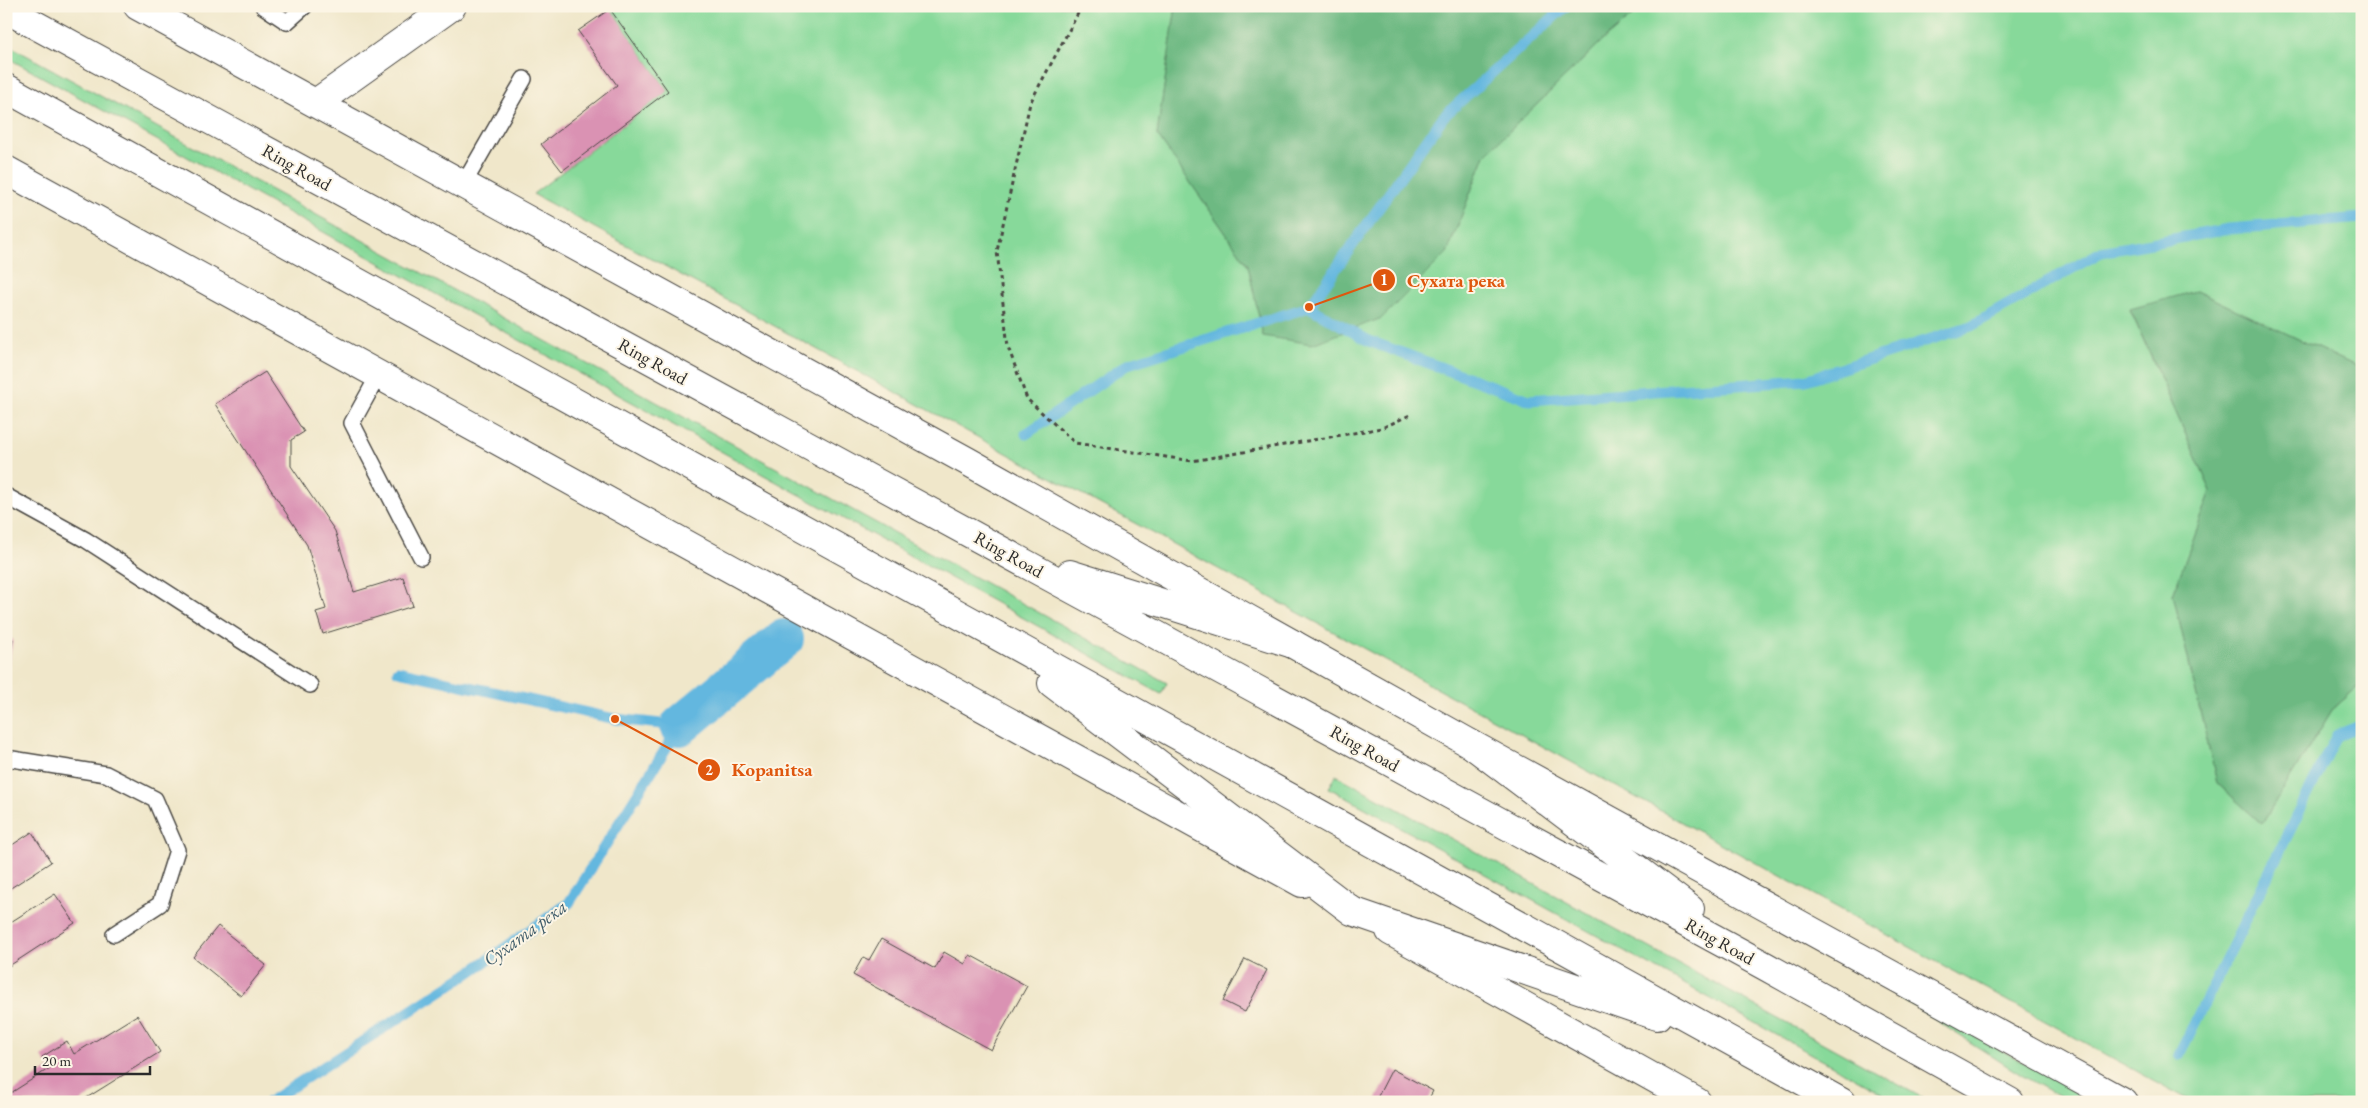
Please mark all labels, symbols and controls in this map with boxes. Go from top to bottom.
street label: Ring Road [258,139,337,196]
callout: Сухата река [1372,263,1515,297]
text: Сухата река [1407,268,1506,293]
text: 1 [1380,270,1388,289]
street label: Ring Road [614,333,693,390]
street label: Ring Road [970,526,1049,583]
street label: Ring Road [1326,720,1405,777]
callout: Kopanitsa [696,753,822,787]
text: Kopanitsa [731,757,813,782]
text: 2 [705,760,713,779]
water label: Сухата река [478,894,572,972]
street label: Ring Road [1681,913,1760,970]
scale bar [35,1043,150,1075]
text: 20 m [42,1051,71,1070]

